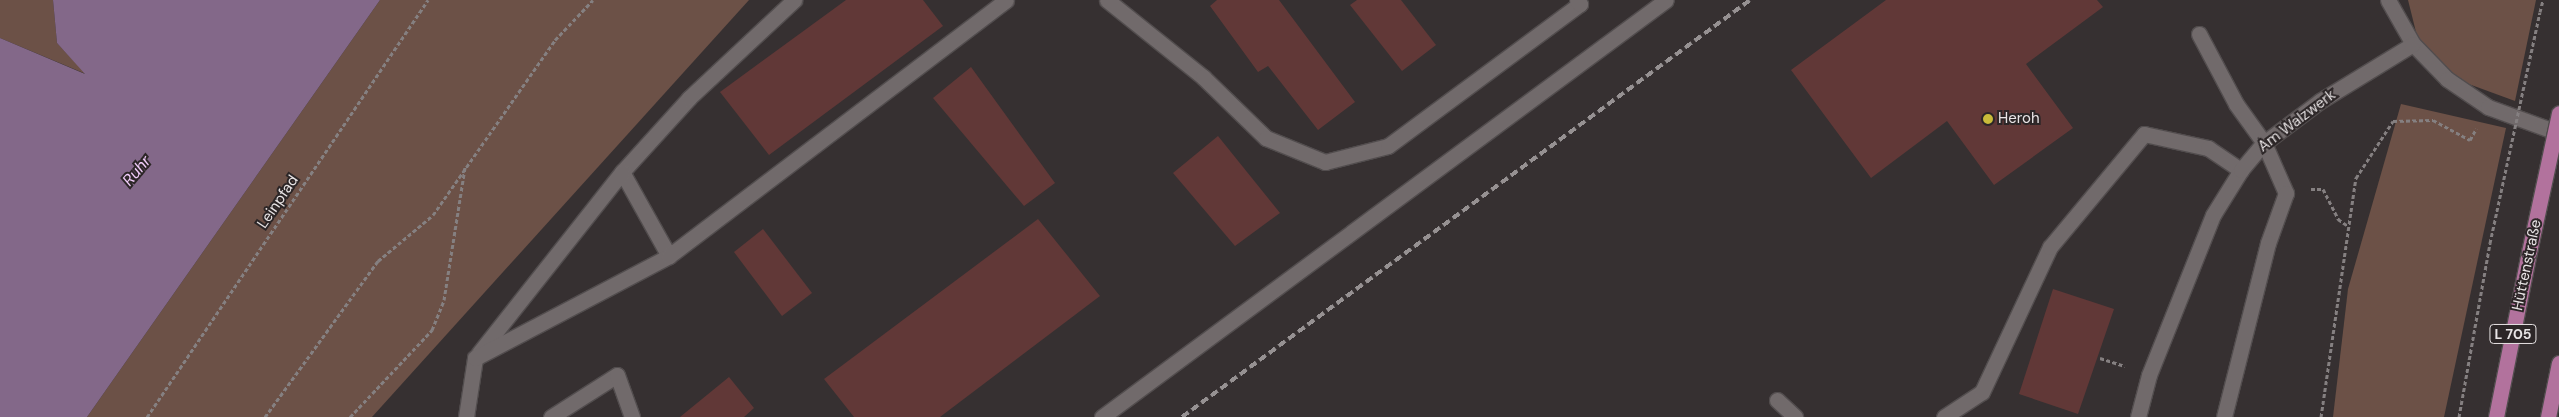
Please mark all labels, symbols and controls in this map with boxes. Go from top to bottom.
street label: Am Walzwerk [2255,86,2339,156]
place label: Heroh [1998,110,2040,128]
marker: Heroh [1982,113,1994,125]
water label: Ruhr [119,152,155,190]
street label: Leinpfad [254,172,302,232]
street label: Hüttenstraße [2509,218,2545,312]
road number: L 705 [2489,322,2537,346]

